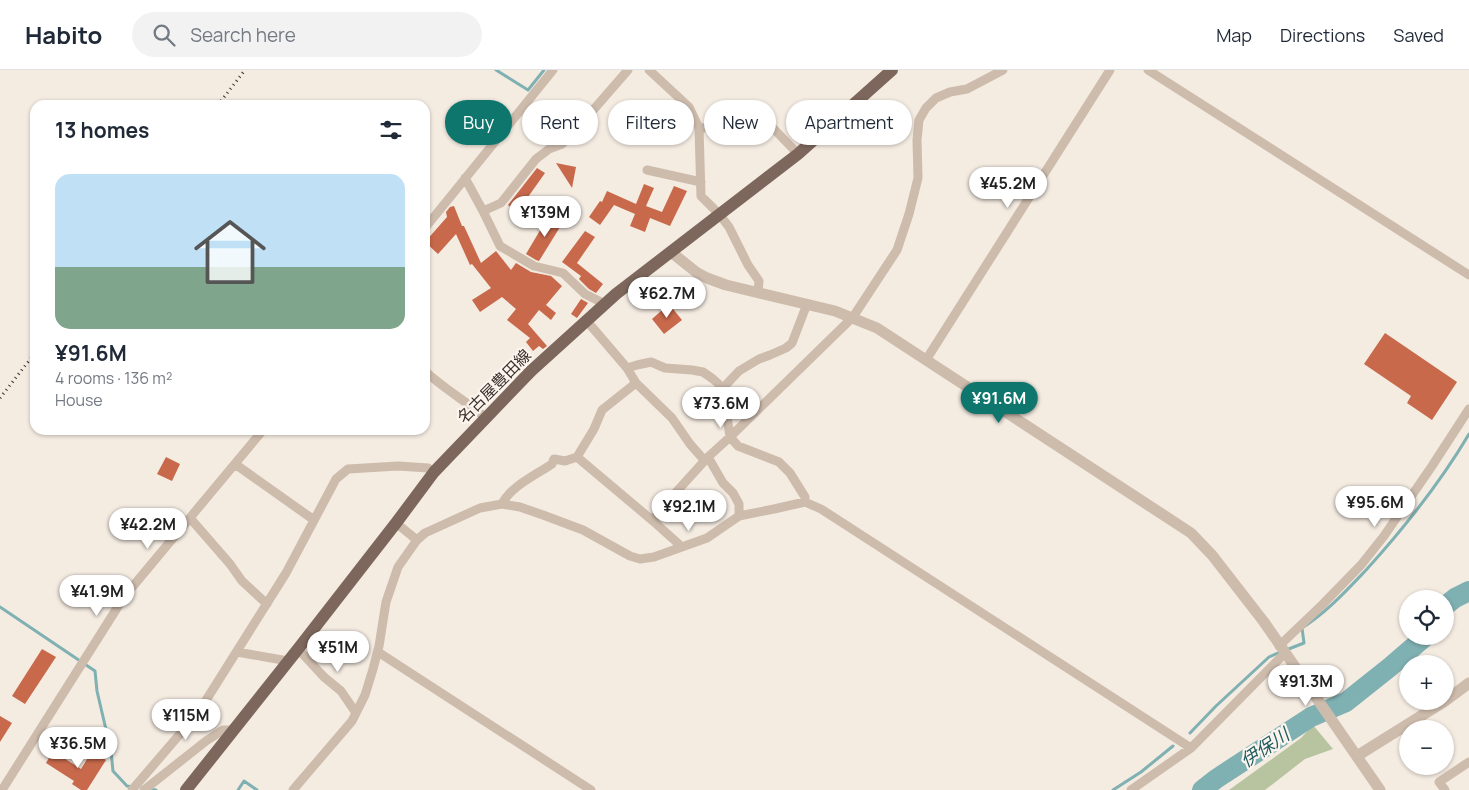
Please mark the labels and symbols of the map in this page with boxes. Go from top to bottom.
pin: ¥45.2M [967,166,1049,209]
pin: ¥139M [510,196,580,238]
pin: ¥62.7M [626,276,708,319]
street label: 名古屋豊田線 [452,344,536,428]
pin: ¥91.6M [958,382,1040,424]
pin: ¥73.6M [680,386,762,429]
pin: ¥95.6M [1334,486,1416,528]
pin: ¥92.1M [648,490,730,532]
pin: ¥42.2M [107,508,189,550]
pin: ¥41.9M [56,574,138,617]
pin: ¥51M [308,630,368,673]
pin: ¥91.3M [1265,664,1347,707]
pin: ¥115M [151,698,221,741]
water label: 伊保川 [1235,721,1295,772]
pin: ¥36.5M [37,726,119,769]

